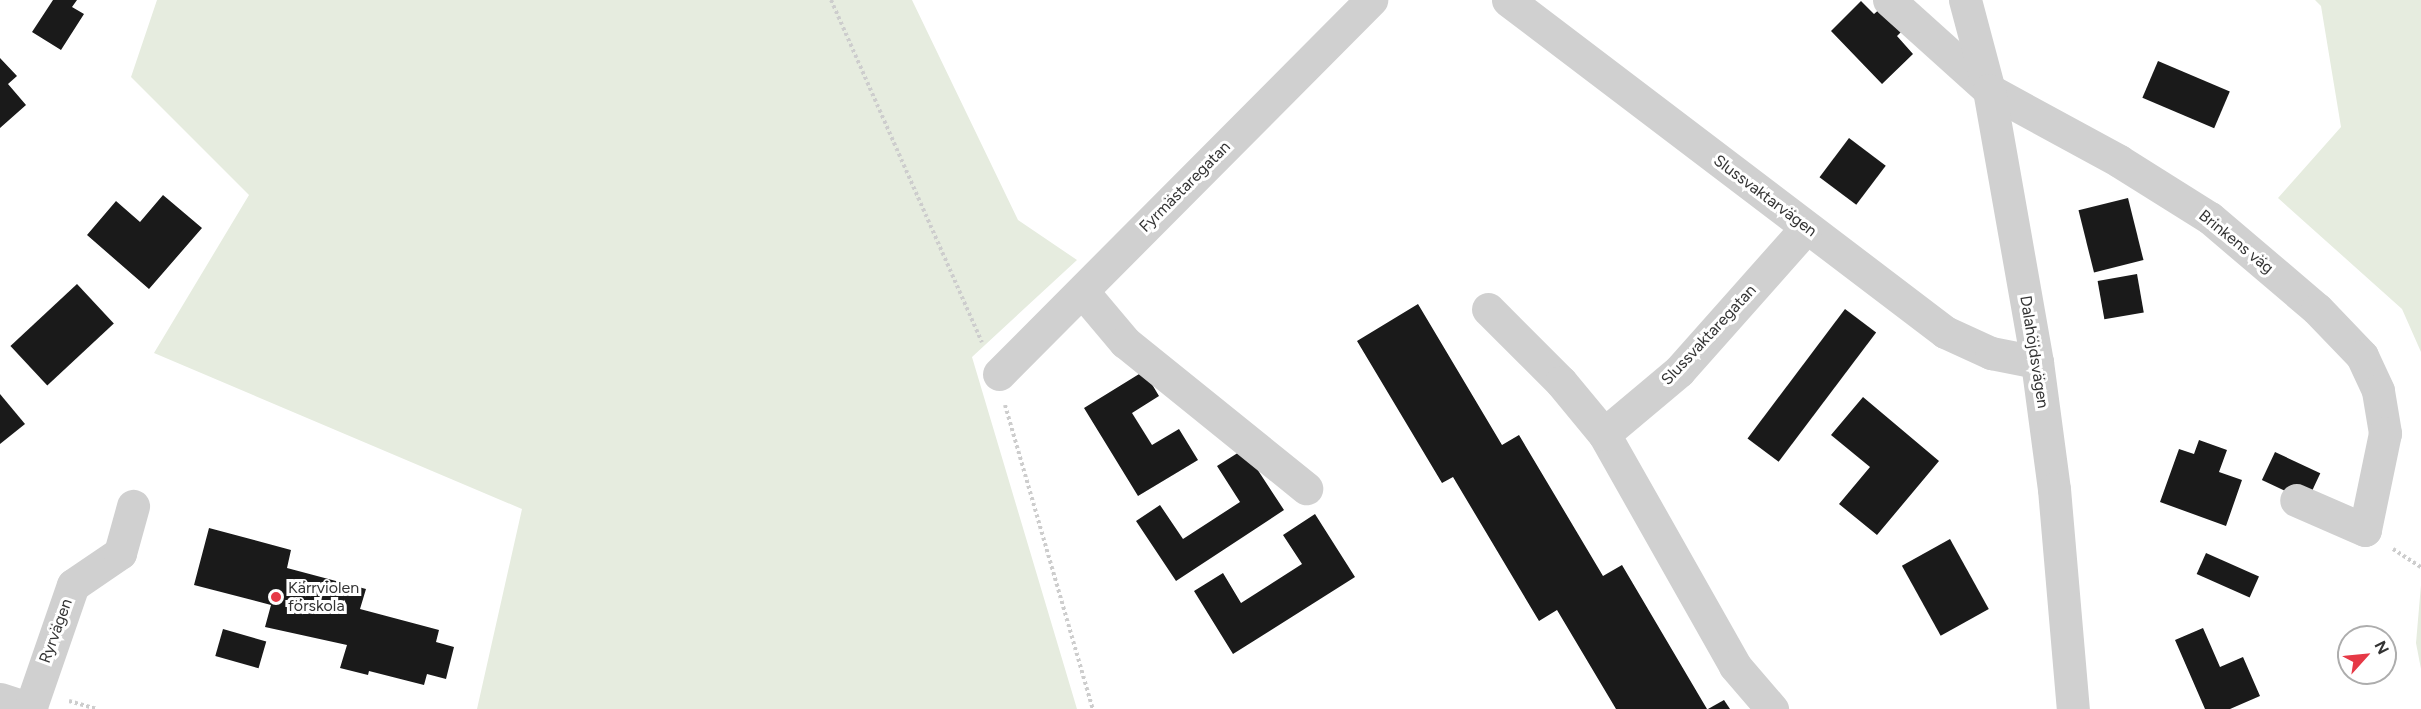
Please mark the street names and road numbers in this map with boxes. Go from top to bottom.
street label: Fyrmästaregatan [1136,138,1234,236]
street label: Slussvaktarvägen [1710,151,1820,241]
street label: Brinkens väg [2195,206,2277,278]
street label: Slussvaktaregatan [1658,281,1760,389]
street label: Dalahöjdsvägen [2016,294,2052,410]
street label: Ryrvägen [35,596,77,666]

